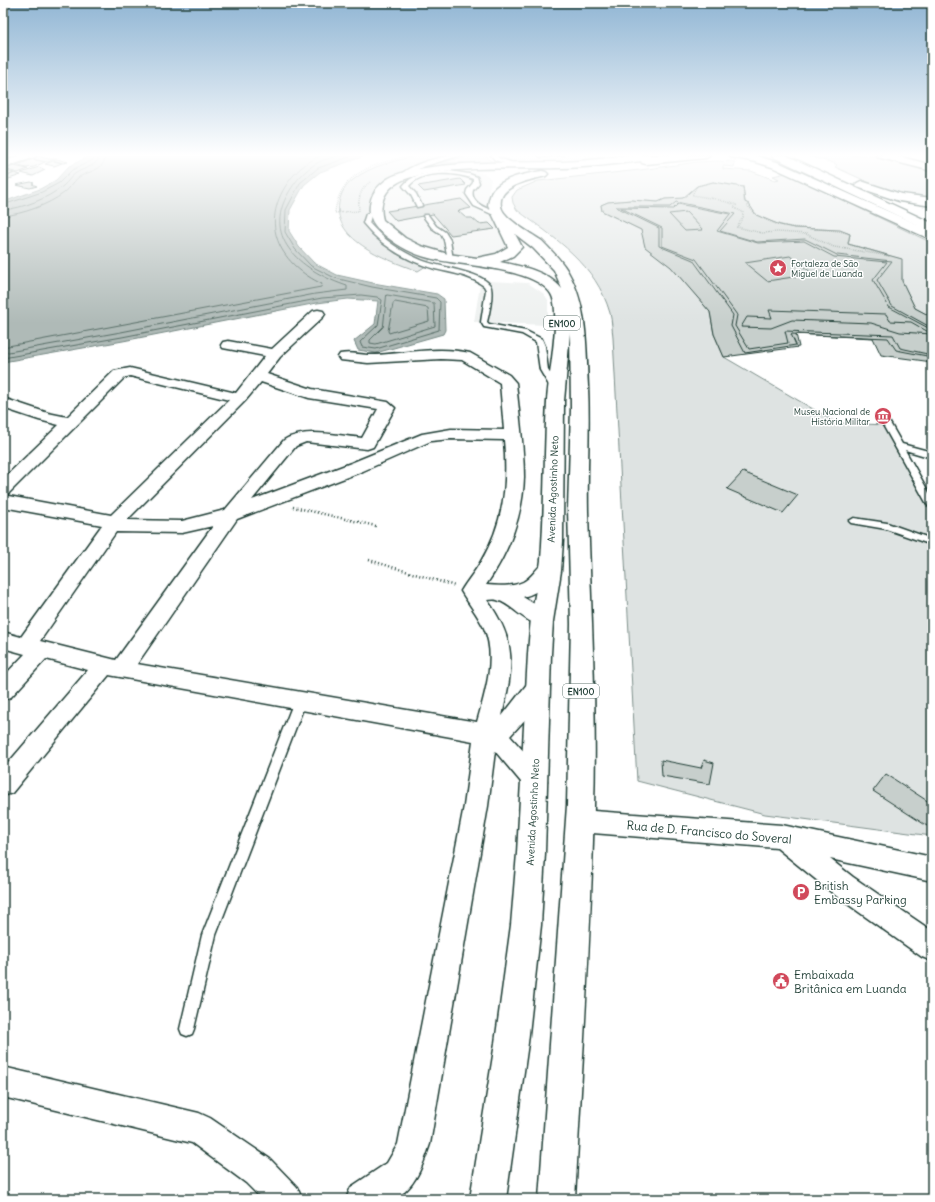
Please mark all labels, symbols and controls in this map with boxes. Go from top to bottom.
place icon: Fortaleza de São Miguel de Luanda [768,258,788,278]
place label: Fortaleza de São Miguel de Luanda [791,258,863,279]
road number: EN100 [544,316,580,330]
place label: Museu Nacional de História Militar [794,406,870,427]
museum icon: Museu Nacional de História Militar [873,406,893,426]
street label: Avenida Agostinho Neto [545,435,561,543]
road number: EN100 [563,684,599,698]
street label: Avenida Agostinho Neto [524,758,542,866]
street label: Rua de D. Francisco do Soveral [626,817,792,847]
place label: British Embassy Parking [814,878,907,907]
parking icon: British Embassy Parking [791,882,811,902]
place label: Embaixada Britânica em Luanda [794,967,907,996]
public building icon: Embaixada Britânica em Luanda [771,971,791,991]

